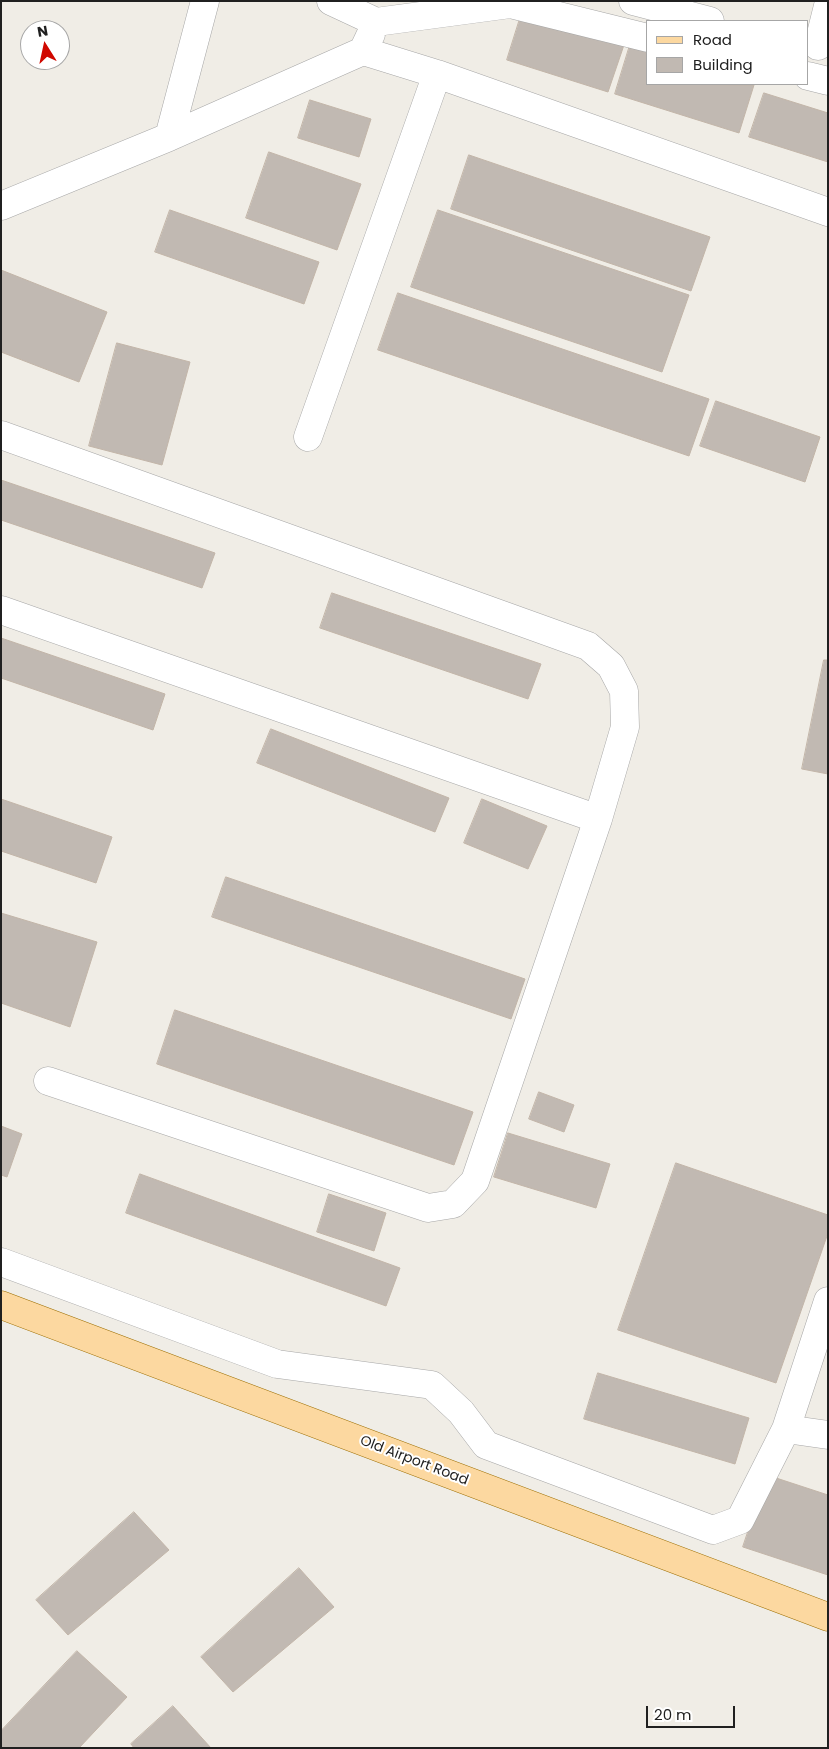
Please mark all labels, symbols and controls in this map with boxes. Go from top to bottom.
north arrow [20,20,70,70]
text: N [36,20,49,42]
legend [646,20,809,85]
text: Road [693,29,732,50]
text: Building [693,54,753,75]
street label: Old Airport Road [357,1433,471,1489]
scale bar [649,1696,738,1728]
text: 20 m [654,1704,692,1725]

